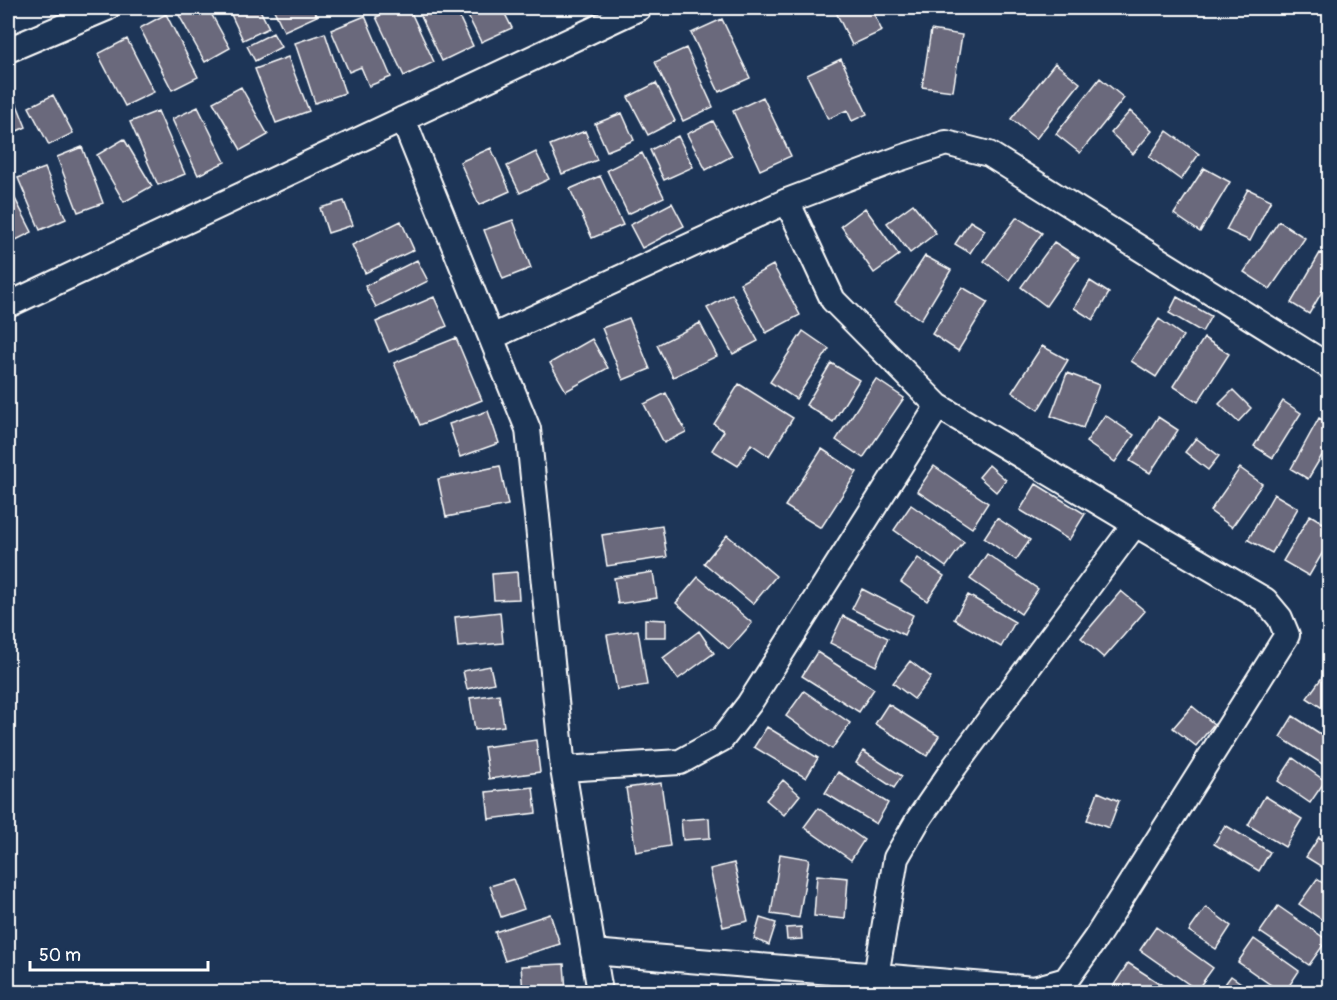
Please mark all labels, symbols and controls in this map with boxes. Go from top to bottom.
scale bar [30,934,208,972]
text: 50 m [39,944,81,967]

